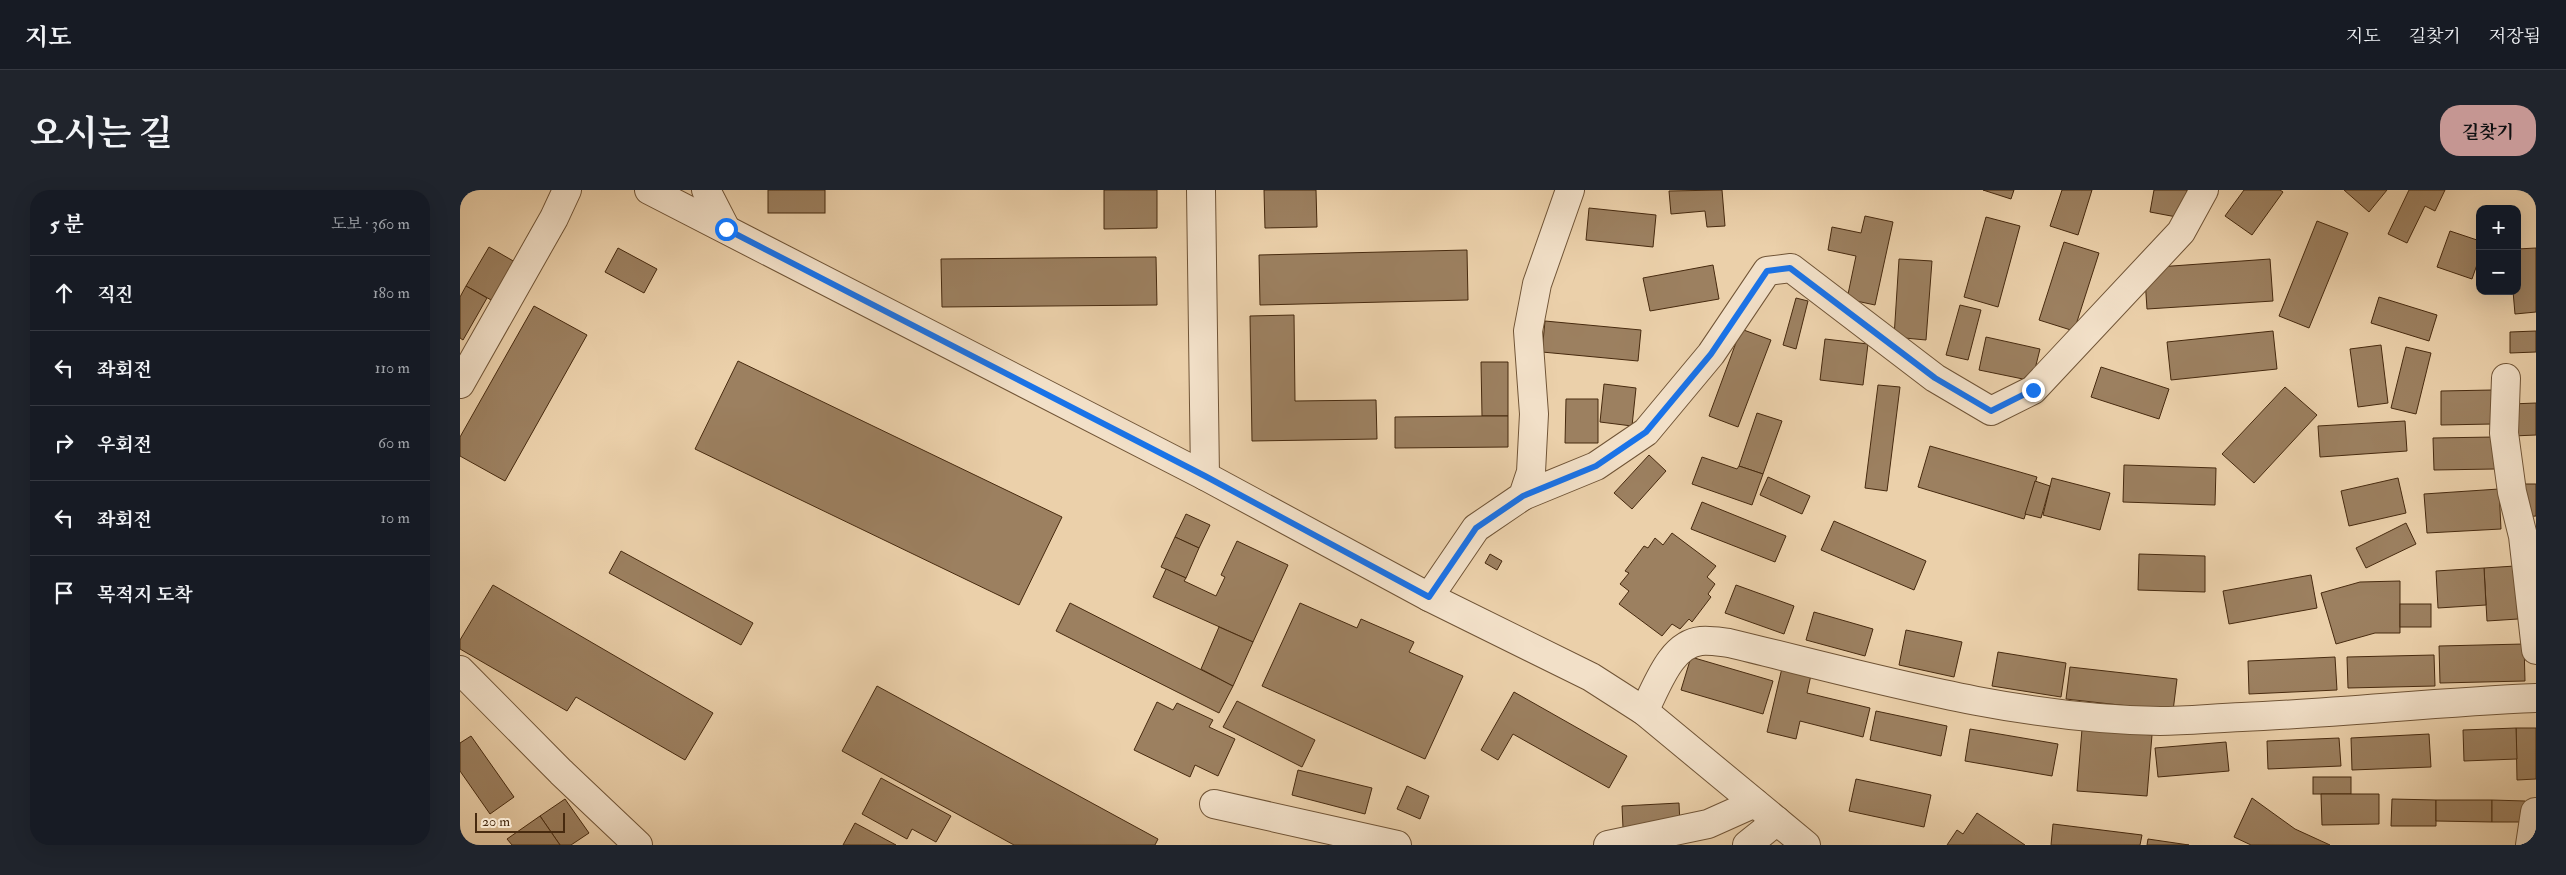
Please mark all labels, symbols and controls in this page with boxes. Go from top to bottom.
text: 지도 [25,22,71,53]
text: 지도 [2346,25,2381,48]
text: 길찾기 [2409,25,2461,48]
text: 저장됨 [2489,25,2541,48]
button: 길찾기 [2440,105,2536,156]
text: 오시는 길 [30,112,173,156]
map controls [2476,205,2521,295]
button: + [2476,205,2521,250]
text: 5 분 [50,211,84,238]
text: 도보 · 360 m [331,214,410,234]
route start [715,218,738,241]
button: − [2476,250,2521,295]
icon: ahead [50,279,78,307]
text: 직진 [97,283,134,307]
text: 180 m [373,283,410,303]
icon: left [50,354,78,382]
text: 좌회전 [97,358,152,382]
text: 110 m [375,358,410,378]
route end [2022,379,2045,402]
icon: right [50,429,78,457]
text: 우회전 [97,433,152,457]
text: 60 m [378,433,410,453]
icon: left [50,504,78,532]
text: 좌회전 [97,508,152,532]
text: 10 m [380,508,410,528]
icon: arrive [50,579,78,607]
text: 목적지 도착 [97,583,193,607]
scale bar [475,810,565,833]
text: 20 m [482,813,510,830]

